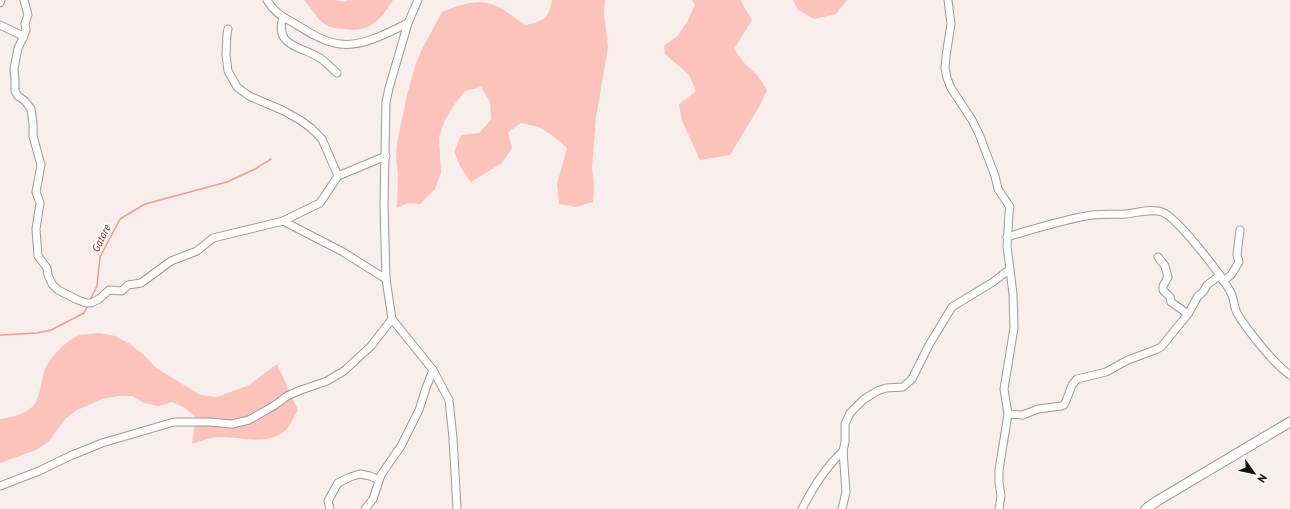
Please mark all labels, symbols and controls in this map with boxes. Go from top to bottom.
water label: Gatare [88,222,114,254]
north arrow [1234,453,1274,493]
text: N [1255,472,1270,485]

